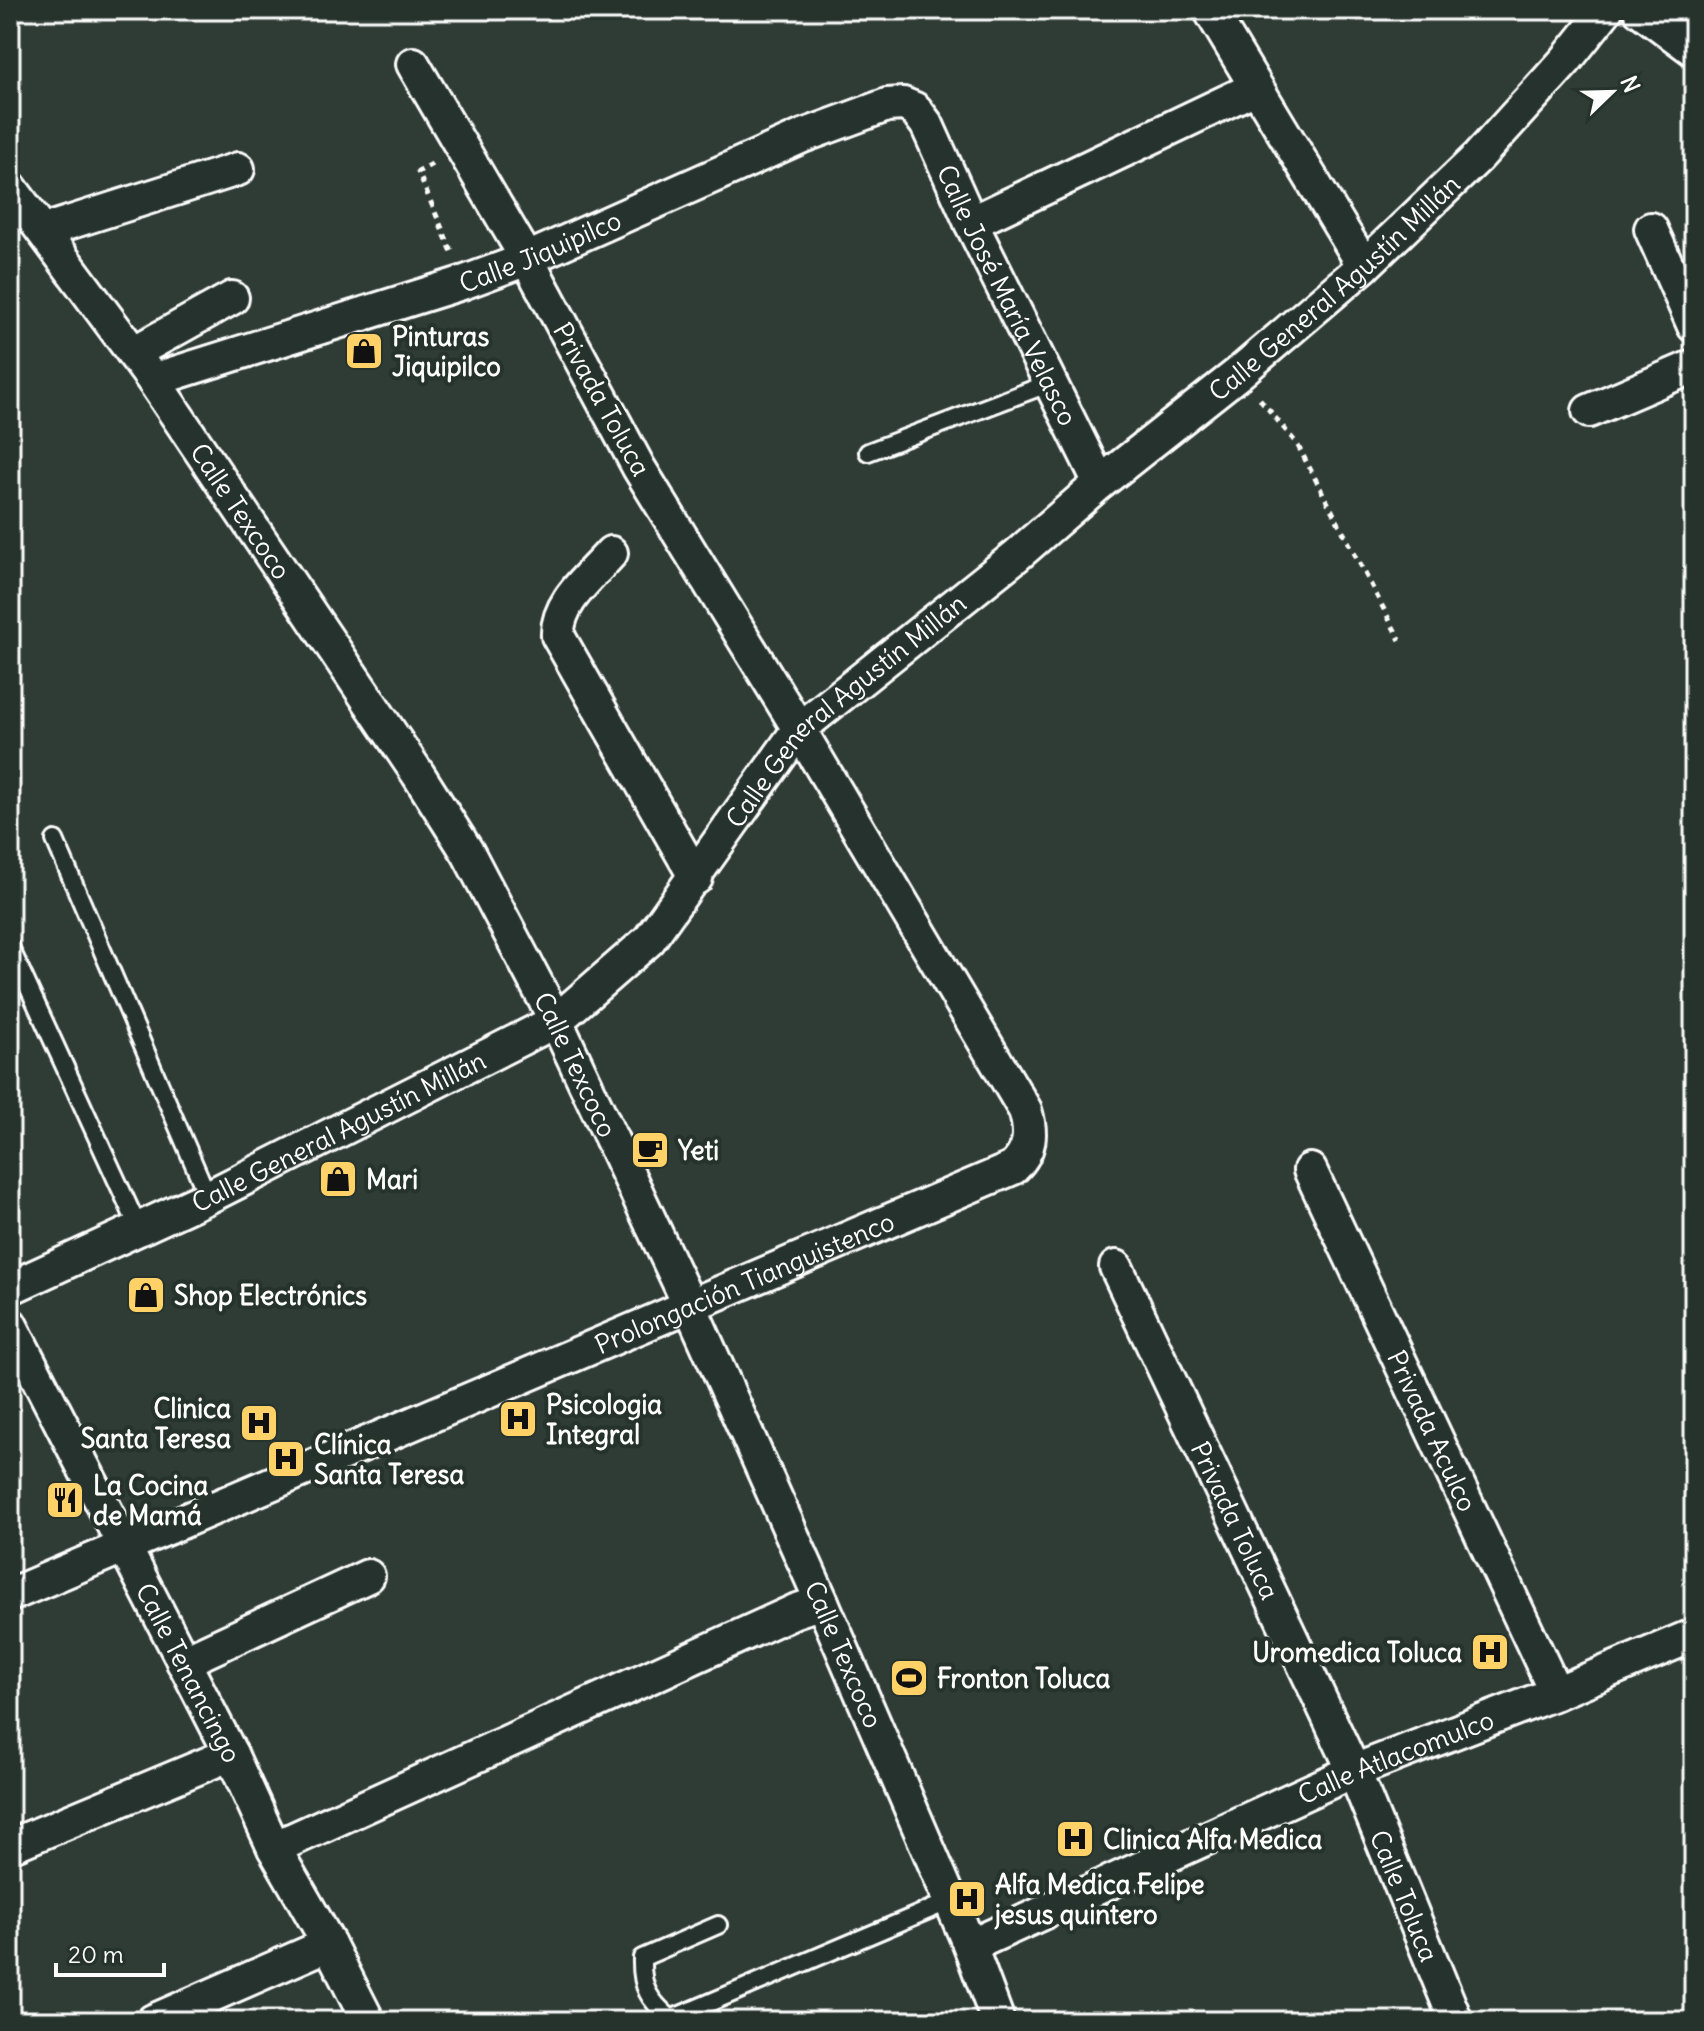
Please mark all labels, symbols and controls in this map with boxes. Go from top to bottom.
north arrow [1572,52,1652,132]
text: N [1615,72,1646,97]
street label: Calle José María Velasco [930,159,1085,431]
street label: Calle General Agustín Millán [1201,167,1466,408]
street label: Calle Jiquipilco [454,203,626,299]
street label: Privada Toluca [546,316,658,482]
place label: Pinturas Jiquipilco [392,320,501,383]
shop icon: Pinturas Jiquipilco [343,330,385,372]
street label: Calle Texcoco [184,437,299,585]
street label: Calle General Agustín Millán [718,586,972,834]
street label: Calle Texcoco [527,986,625,1142]
street label: Calle General Agustín Millán [186,1043,491,1219]
cafe icon: Yeti [629,1129,671,1171]
place label: Yeti [677,1134,719,1167]
shop icon: Mari [317,1158,359,1200]
place label: Mari [366,1163,418,1196]
street label: Prolongación Tianguistenco [590,1204,899,1361]
shop icon: Shop Electrónics [125,1274,167,1316]
place label: Shop Electrónics [174,1279,367,1312]
street label: Privada Aculco [1381,1345,1485,1516]
place label: Psicologia Integral [546,1388,662,1451]
place label: Clinica Santa Teresa [81,1392,231,1455]
hospital icon: Psicologia Integral [497,1398,539,1440]
hospital icon: Clinica Santa Teresa [238,1402,280,1444]
place label: Clínica Santa Teresa [314,1428,464,1491]
street label: Privada Toluca [1184,1436,1287,1605]
hospital icon: Clínica Santa Teresa [265,1438,307,1480]
place label: La Cocina de Mamá [93,1469,209,1532]
restaurant icon: La Cocina de Mamá [44,1479,86,1521]
street label: Calle Texcoco [798,1575,891,1733]
street label: Calle Tenancingo [129,1577,249,1768]
hospital icon: Uromedica Toluca [1469,1631,1511,1673]
place label: Uromedica Toluca [1252,1636,1462,1669]
sports icon: Fronton Toluca [888,1657,930,1699]
place label: Fronton Toluca [937,1662,1110,1695]
street label: Calle Atlacomulco [1292,1702,1498,1811]
hospital icon: Clinica Alfa Medica [1054,1818,1096,1860]
place label: Clinica Alfa Medica [1103,1823,1322,1856]
street label: Calle Toluca [1363,1825,1446,1966]
place label: Alfa Medica Felipe jesus quintero [994,1868,1205,1931]
hospital icon: Alfa Medica Felipe jesus quintero [946,1878,988,1920]
scale bar [56,1927,164,1977]
text: 20 m [68,1939,124,1969]

